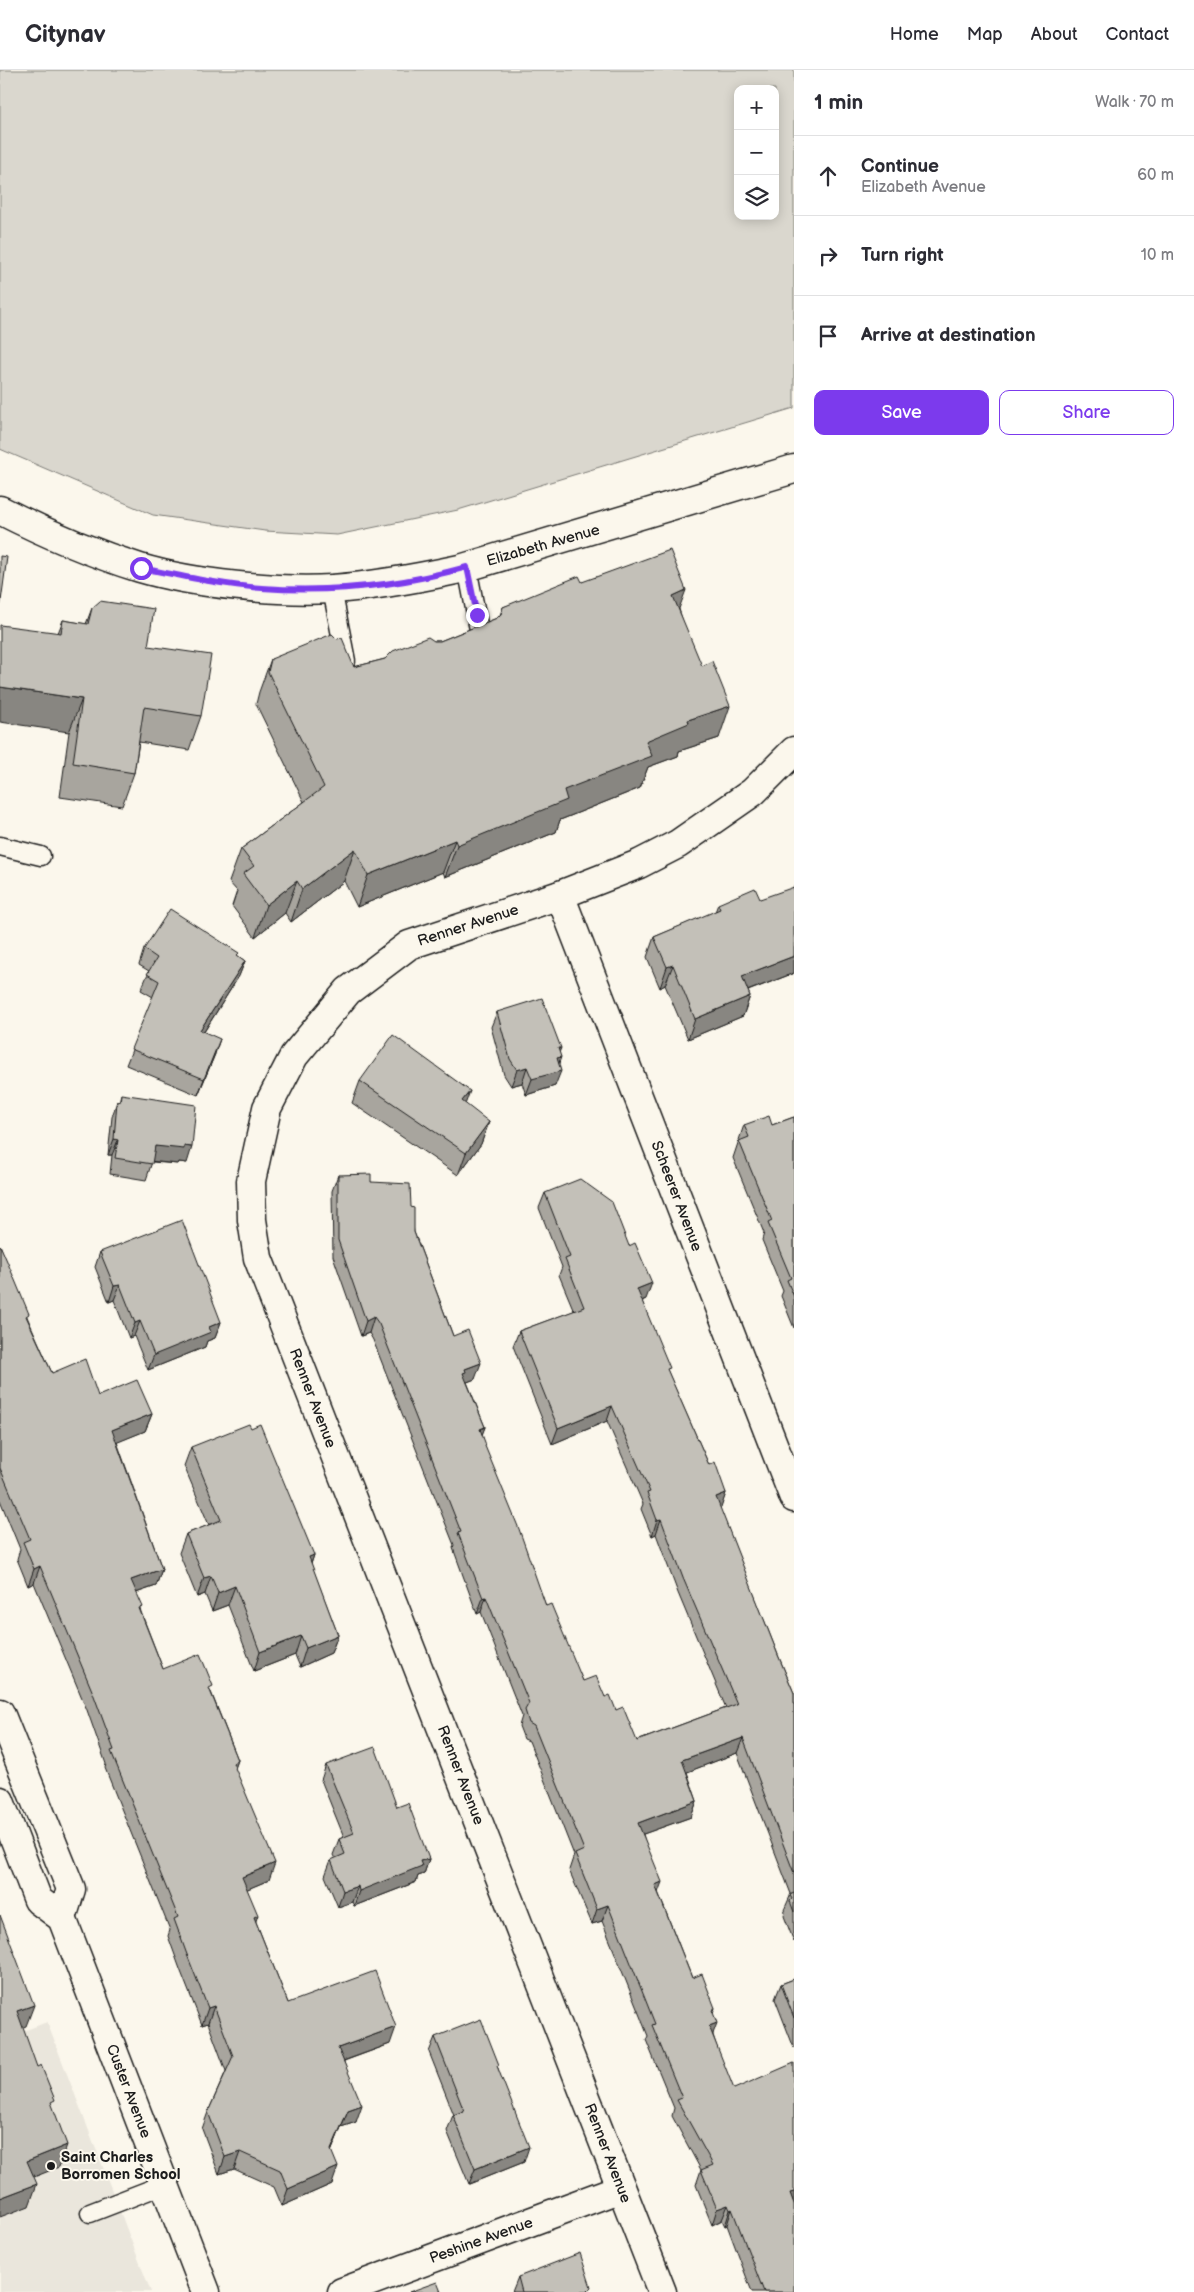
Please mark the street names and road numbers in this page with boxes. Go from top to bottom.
street label: Elizabeth Avenue [484,520,602,571]
street label: Renner Avenue [415,900,521,951]
street label: Scheerer Avenue [647,1138,706,1254]
street label: Renner Avenue [285,1346,340,1451]
street label: Renner Avenue [433,1723,488,1828]
street label: Custer Avenue [102,2041,155,2141]
street label: Renner Avenue [580,2101,635,2206]
street label: Peshine Avenue [427,2213,536,2268]

